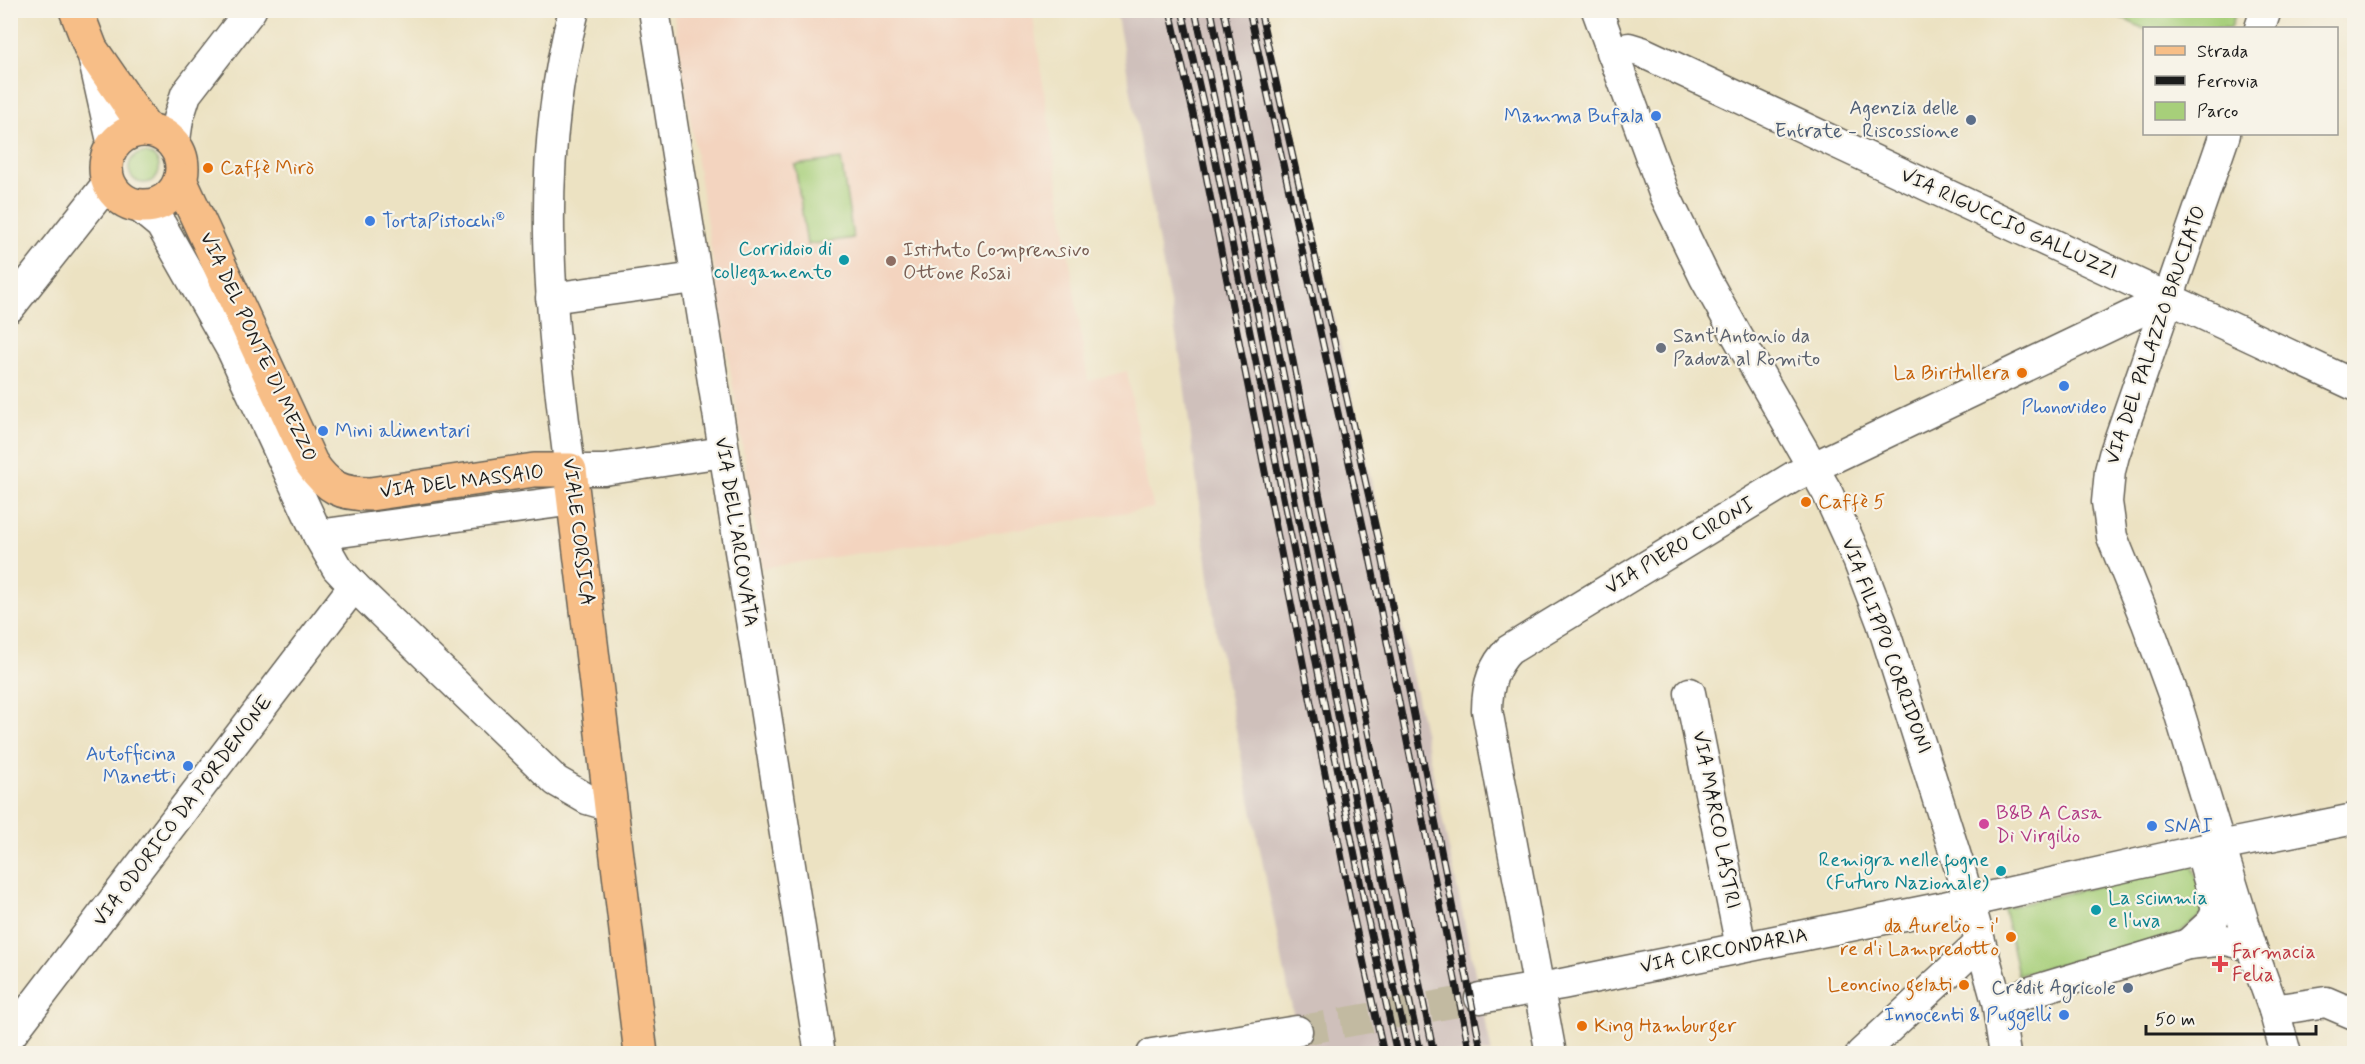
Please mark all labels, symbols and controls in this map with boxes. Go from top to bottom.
legend [2143,27,2338,135]
text: Strada [2197,40,2248,64]
text: Ferrovia [2197,70,2258,94]
place label: Agenzia delle Entrate - Riscossione [1775,95,1959,145]
text: Parco [2197,100,2238,124]
place label: Mamma Bufala [1504,103,1644,130]
marker: Mamma Bufala [1649,109,1663,123]
marker: Agenzia delle Entrate - Riscossione [1964,113,1978,127]
place label: Caffè Mirò [220,155,314,182]
marker: Caffè Mirò [201,161,215,175]
street label: VIA RIGUCCIO GALLUZZI [1896,162,2122,286]
street label: VIA DEL PALAZZO BRUCIATO [2099,202,2213,468]
place label: TortaPistocchi® [382,208,505,235]
marker: TortaPistocchi® [363,214,377,228]
street label: VIA DEL PONTE DI MEZZO [193,228,323,466]
place label: Corridoio di collegamento [714,236,832,286]
place label: Istituto Comprensivo Ottone Rosai [903,237,1090,287]
marker: Corridoio di collegamento [837,253,851,267]
marker: Istituto Comprensivo Ottone Rosai [884,254,898,268]
place label: Sant'Antonio da Padova al Romito [1673,323,1820,373]
marker: Sant'Antonio da Padova al Romito [1654,341,1668,355]
place label: La Biritullera [1893,360,2010,387]
marker: La Biritullera [2015,366,2029,380]
marker: Phonovideo [2057,379,2071,393]
place label: Phonovideo [2021,394,2107,421]
place label: Mini alimentari [335,418,470,445]
marker: Mini alimentari [316,424,330,438]
street label: VIA DELL'ARCOVATA [708,435,764,629]
street label: VIALE CORSICA [556,457,600,607]
street label: VIA DEL MASSAIO [378,459,546,505]
place label: Caffè 5 [1818,489,1885,516]
street label: VIA PIERO CIRONI [1600,490,1760,601]
marker: Caffè 5 [1799,495,1813,509]
street label: VIA FILIPPO CORRIDONI [1834,535,1938,757]
street label: VIA ODORICO DA PORDENONE [87,690,279,932]
street label: VIA MARCO LASTRI [1686,729,1746,911]
place label: Autofficina Manetti [86,741,176,791]
marker: Autofficina Manetti [181,759,195,773]
place label: B&B A Casa Di Virgilio [1996,800,2103,850]
place label: SNAI [2164,813,2213,840]
marker: B&B A Casa Di Virgilio [1977,817,1991,831]
marker: SNAI [2145,819,2159,833]
place label: Remigra nelle fogne (Futuro Nazionale) [1819,847,1989,897]
marker: Remigra nelle fogne (Futuro Nazionale) [1994,864,2008,878]
place label: La scimmia e l'uva [2108,885,2208,935]
marker: La scimmia e l'uva [2089,903,2103,917]
place label: da Aurelio - i' re d'i Lampredotto [1840,913,1999,963]
street label: VIA CIRCONDARIA [1638,922,1810,980]
marker: da Aurelio - i' re d'i Lampredotto [2004,930,2018,944]
place label: Farmacia Felia [2232,939,2316,989]
marker: Farmacia Felia [2213,957,2227,971]
place label: Leoncino gelati [1827,972,1952,1001]
place label: Crédit Agricole [1991,975,2116,1003]
marker: Leoncino gelati [1957,978,1971,992]
marker: Crédit Agricole [2121,981,2135,995]
scale bar [2146,998,2316,1036]
place label: Innocenti & Puggelli [1884,1002,2052,1031]
marker: Innocenti & Puggelli [2057,1008,2071,1022]
text: 50 m [2155,1008,2195,1032]
place label: King Hamburger [1594,1013,1737,1042]
marker: King Hamburger [1575,1019,1589,1033]

